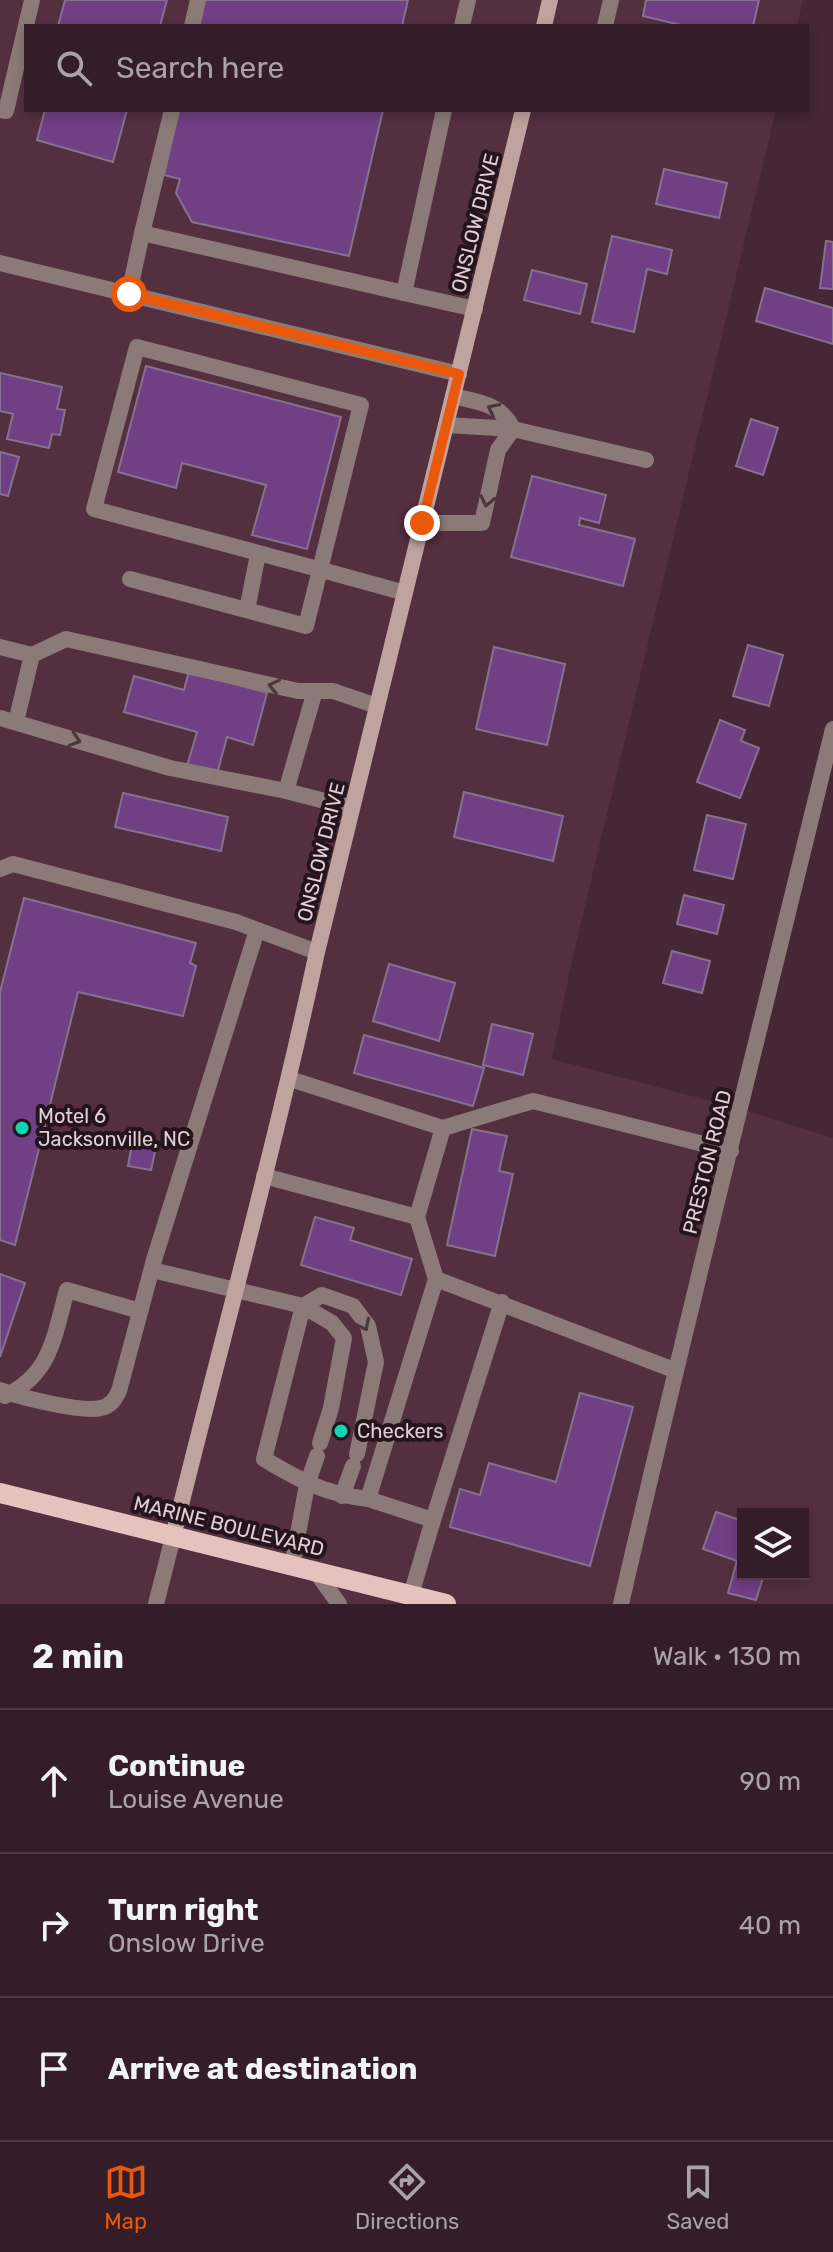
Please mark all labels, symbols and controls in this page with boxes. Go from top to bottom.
search box [24,24,809,112]
icon: search [52,46,96,90]
text: Search here [116,50,284,86]
street label: ONSLOW DRIVE [446,151,504,295]
route start [111,276,147,312]
one-way arrow [486,403,501,418]
one-way arrow [479,494,496,508]
route end [404,505,440,541]
one-way arrow [268,678,282,695]
one-way arrow [67,731,81,747]
street label: ONSLOW DRIVE [292,780,350,924]
street label: PRESTON ROAD [678,1088,736,1236]
place label: Motel 6 Jacksonville, NC [38,1104,190,1151]
marker: Motel 6 Jacksonville, NC [13,1119,31,1137]
one-way arrow [354,1317,370,1331]
place label: Checkers [357,1419,444,1443]
marker: Checkers [332,1422,350,1440]
street label: MARINE BOULEVARD [131,1491,327,1561]
map controls [737,1508,809,1580]
button: layers [737,1508,809,1580]
text: 2 min [32,1636,124,1677]
text: Walk · 130 m [653,1641,801,1672]
text: Continue [108,1748,245,1784]
icon: ahead [32,1759,76,1803]
text: 90 m [740,1766,801,1797]
text: Louise Avenue [108,1784,284,1815]
text: Turn right [108,1892,259,1928]
icon: right [32,1903,76,1947]
text: 40 m [739,1910,801,1941]
text: Onslow Drive [108,1928,265,1959]
icon: arrive [32,2047,76,2091]
text: Arrive at destination [108,2051,418,2087]
tab: Map [104,2160,148,2235]
tab: Directions [355,2160,459,2235]
tab: Saved [667,2160,729,2235]

